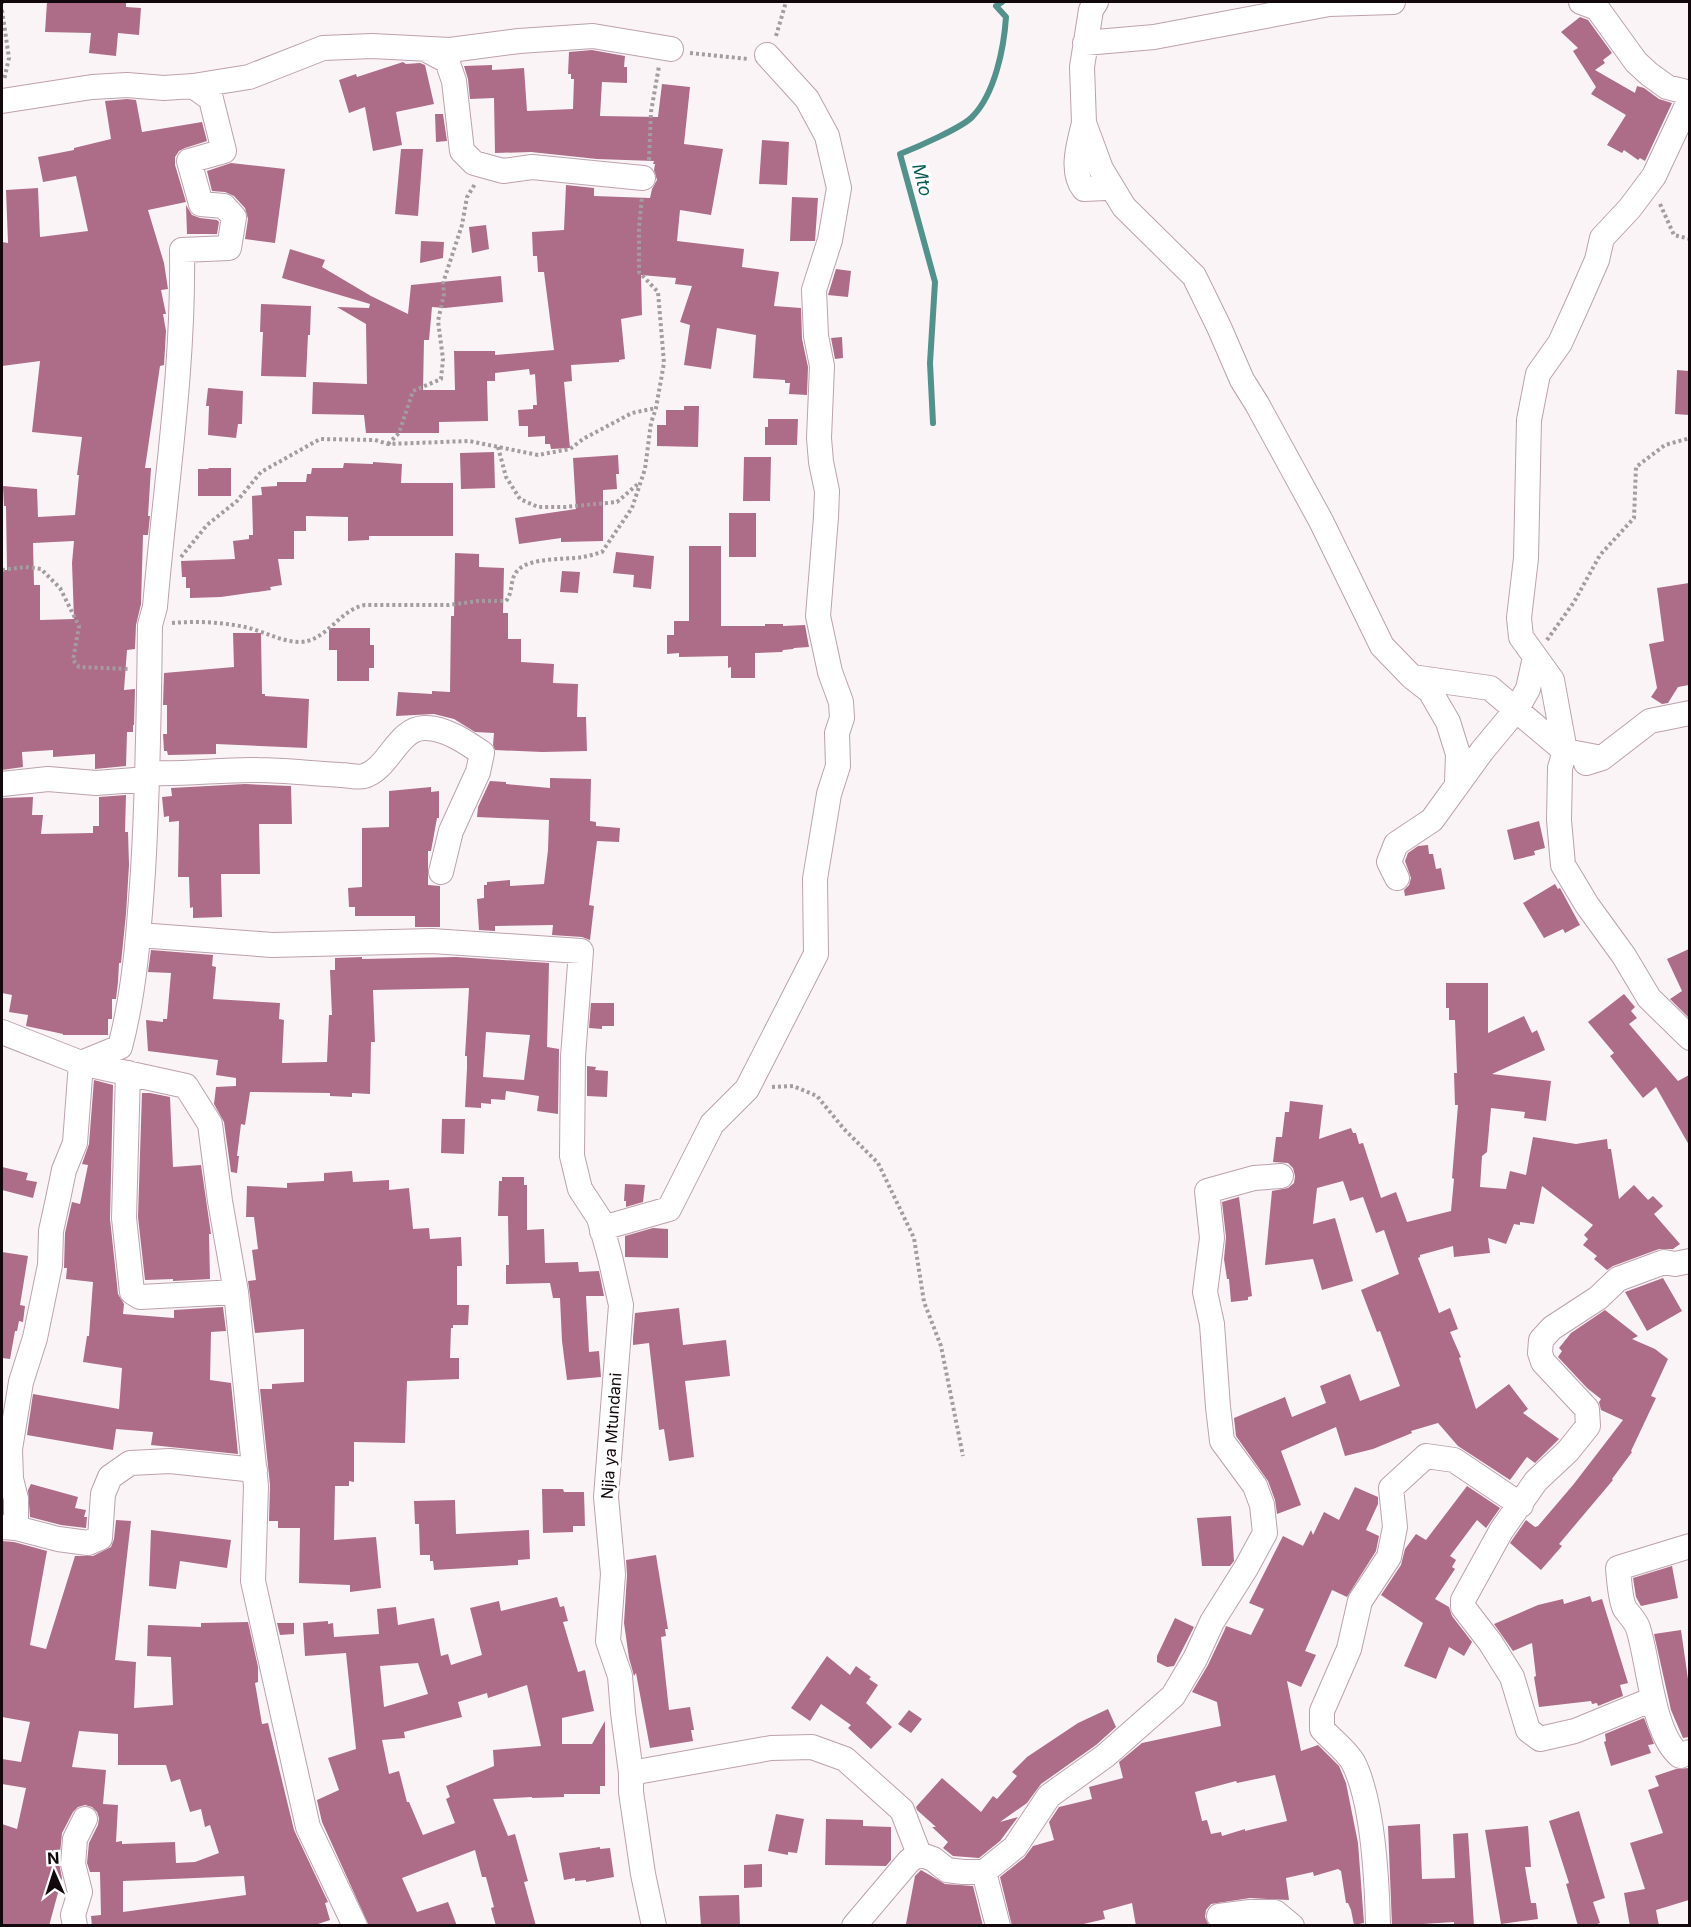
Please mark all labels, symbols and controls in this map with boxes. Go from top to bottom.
water label: Mto [908,161,937,199]
street label: Njia ya Mtundani [597,1372,625,1500]
north arrow [24,1843,84,1903]
text: N [47,1848,60,1868]

